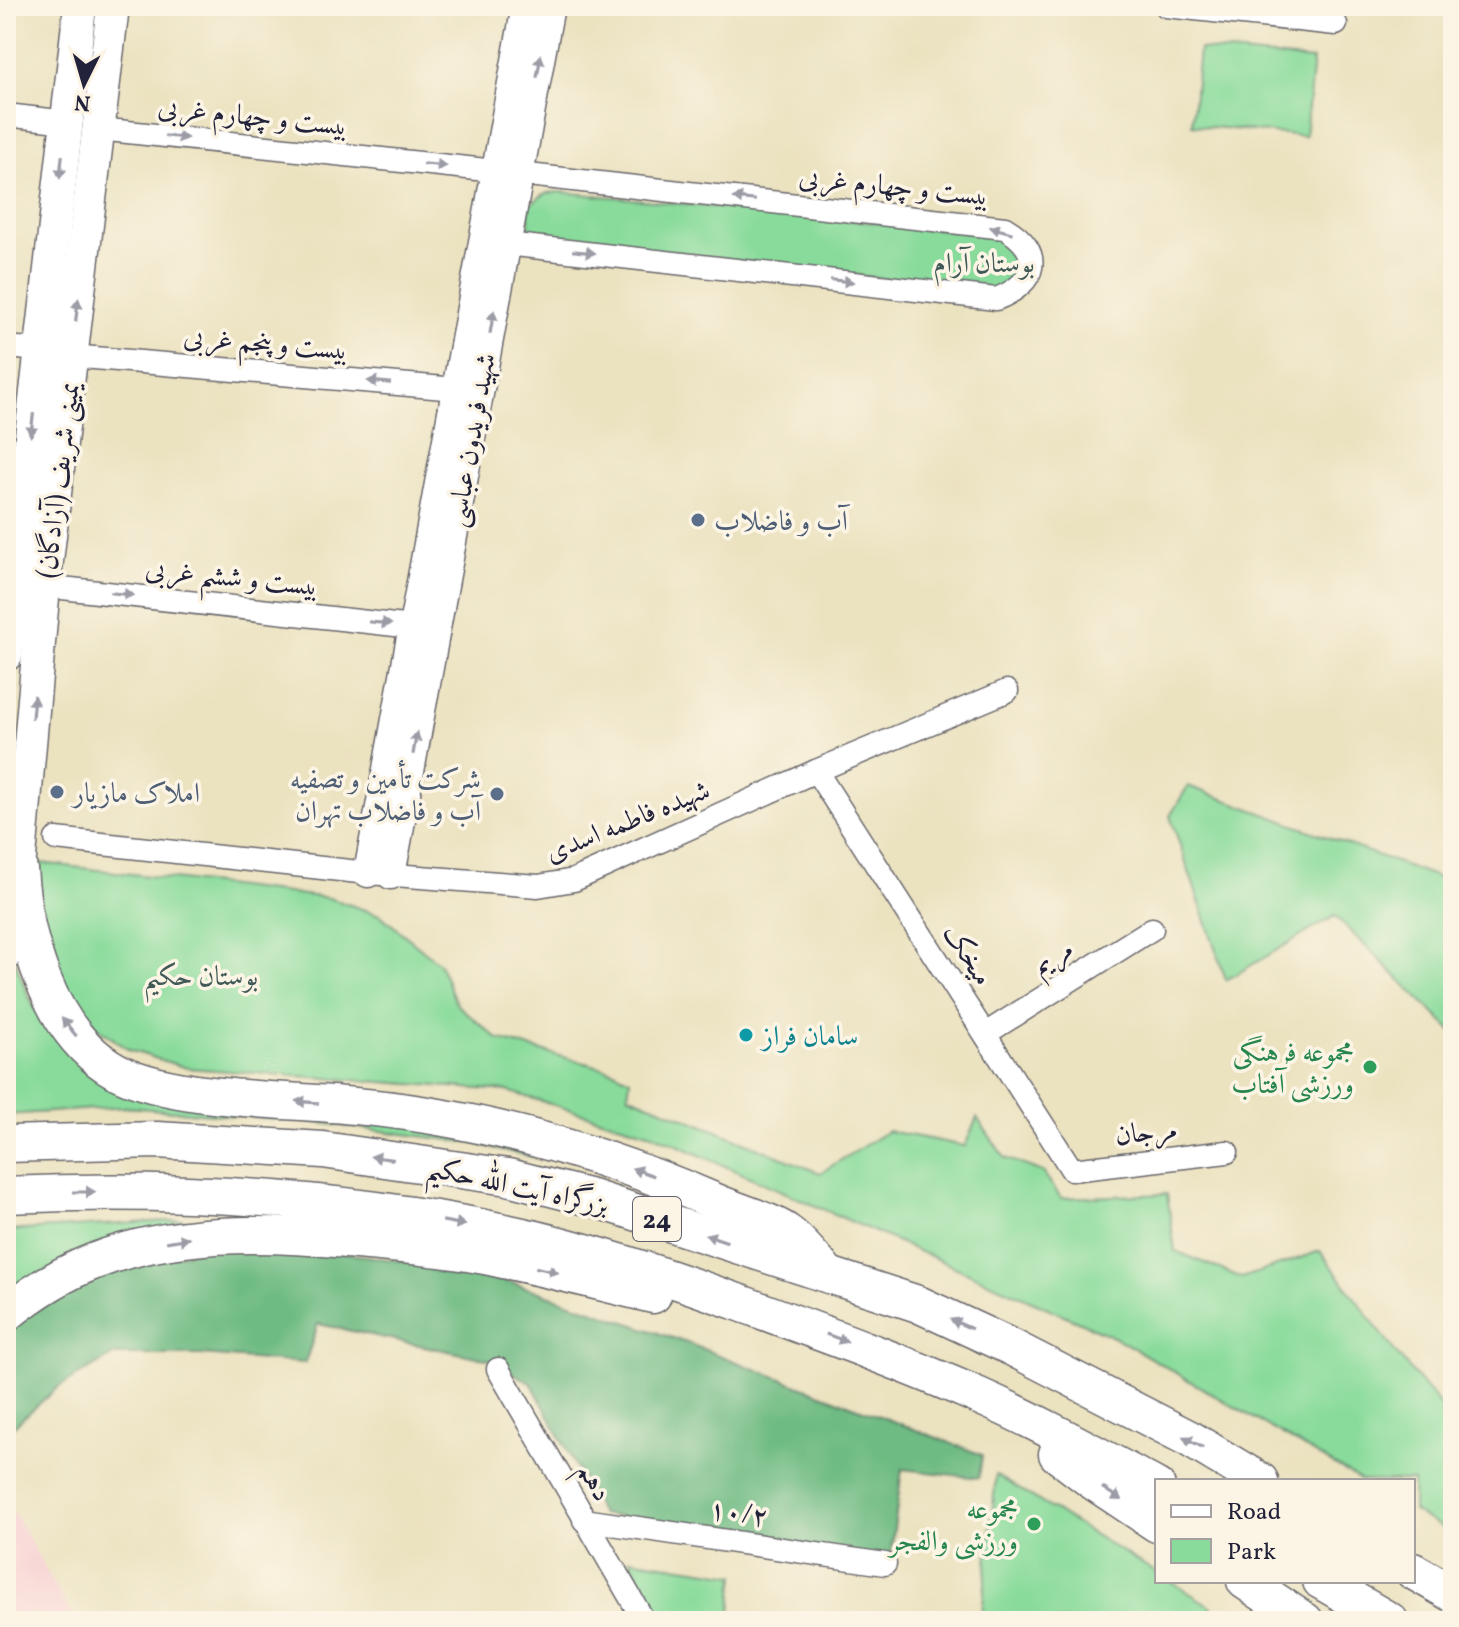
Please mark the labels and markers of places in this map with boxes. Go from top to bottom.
place label: آب و فاضلاب [714,503,851,542]
marker: آب و فاضلاب [689,511,707,529]
place label: شركت تأمين و تصفيه آب و فاضلاب تهران [290,759,484,832]
place label: املاک مازیار [70,775,200,814]
marker: املاک مازیار [48,783,66,801]
marker: شركت تأمين و تصفيه آب و فاضلاب تهران [488,785,506,803]
place label: سامان فراز [759,1018,858,1057]
marker: سامان فراز [737,1026,755,1044]
place label: مجموعه فرهنگی ورزشی آفتاب [1231,1034,1354,1105]
marker: مجموعه فرهنگی ورزشی آفتاب [1361,1058,1379,1076]
place label: مجموعه ورزشی والفجر [886,1491,1018,1562]
marker: مجموعه ورزشی والفجر [1025,1515,1043,1533]

